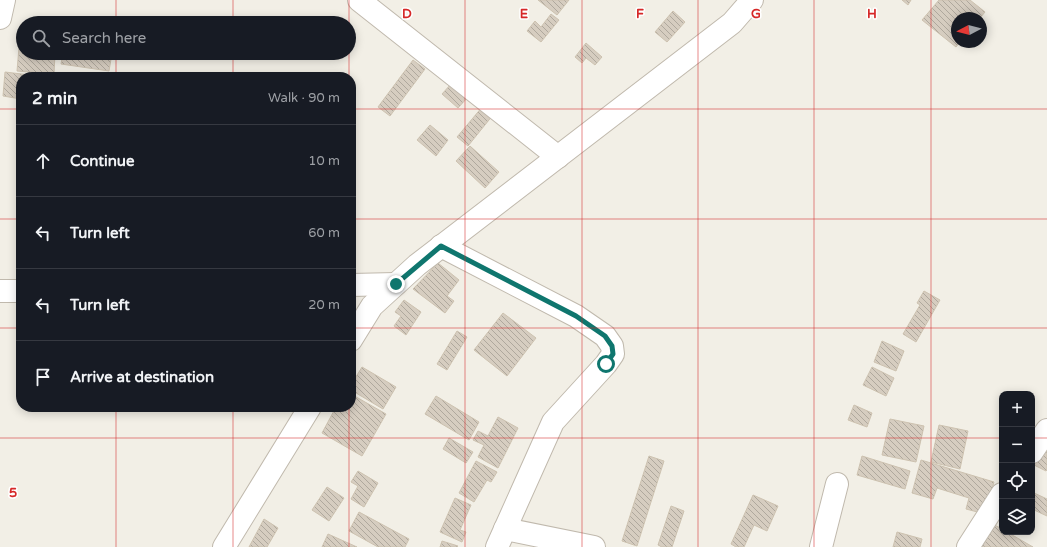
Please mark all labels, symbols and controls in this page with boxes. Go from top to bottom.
text: D [402,6,412,22]
text: E [520,6,528,22]
text: F [636,6,644,22]
text: G [751,6,761,22]
text: H [867,6,877,22]
north arrow [951,12,987,48]
search box [16,16,356,60]
icon: search [30,27,52,49]
text: Search here [62,29,146,47]
text: 2 min [32,88,77,109]
text: Walk · 90 m [268,90,340,106]
icon: ahead [32,150,54,172]
text: Continue [70,152,134,170]
text: 10 m [308,153,340,169]
icon: left [32,222,54,244]
text: Turn left [70,224,130,242]
text: 60 m [308,225,340,241]
route end [387,275,405,293]
icon: left [32,294,54,316]
text: Turn left [70,296,130,314]
text: 20 m [308,297,340,313]
route start [597,355,615,373]
icon: arrive [32,366,54,388]
text: Arrive at destination [70,368,214,386]
map controls [999,391,1035,535]
button: + [999,391,1035,427]
button: − [999,427,1035,463]
button: locate [999,463,1035,499]
text: 5 [9,485,17,501]
button: layers [999,499,1035,535]

